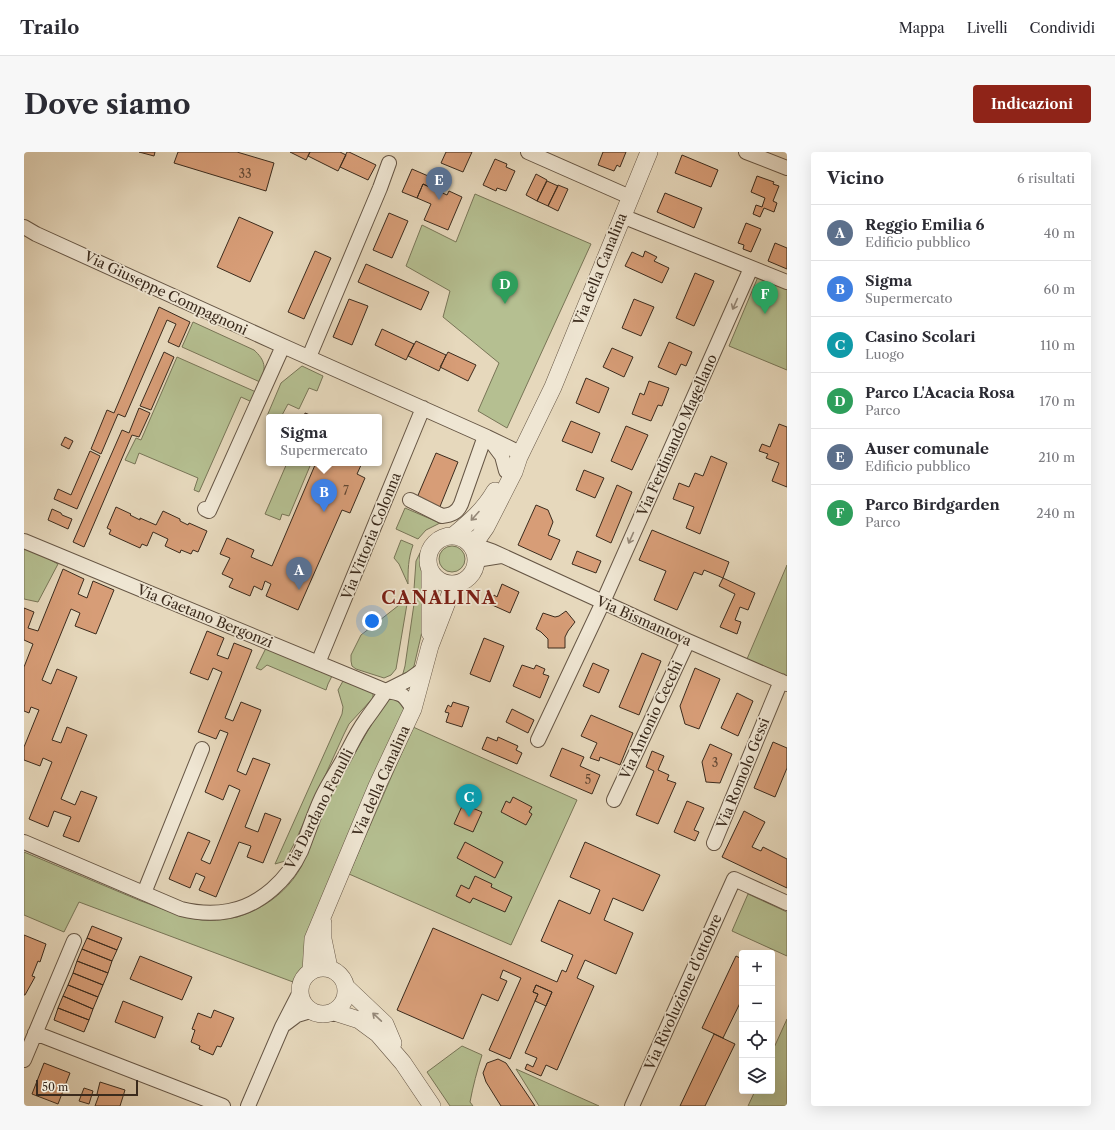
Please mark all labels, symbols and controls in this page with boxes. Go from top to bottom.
text: Trailo [20,16,79,39]
text: Mappa [899,19,945,37]
text: Livelli [967,19,1008,37]
text: Condividi [1030,19,1095,37]
button: Indicazioni [973,85,1091,123]
text: Dove siamo [24,87,191,121]
house number: 33 [238,166,252,181]
pin: E [426,167,452,200]
text: Vicino [827,168,884,188]
text: 6 risultati [1017,170,1075,186]
street label: Via della Canalina [569,210,631,329]
text: Reggio Emilia 6 [865,215,984,234]
text: A [835,225,845,241]
text: 40 m [1044,225,1075,241]
text: Edificio pubblico [865,234,971,250]
street label: Via Giuseppe Compagnoni [80,247,251,339]
pin: D [492,271,518,304]
text: Sigma [865,271,912,290]
pin: F [752,281,778,314]
text: B [835,281,845,297]
text: 60 m [1044,281,1075,297]
text: Supermercato [865,290,953,306]
one-way arrow [731,298,739,310]
text: Casino Scolari [865,327,976,346]
text: C [835,337,845,353]
text: 110 m [1040,337,1075,353]
text: Luogo [865,346,904,362]
street label: Via Ferdinando Magellano [633,351,721,520]
text: Parco L'Acacia Rosa [865,383,1015,402]
text: D [834,393,846,409]
text: 170 m [1039,393,1075,409]
text: Parco [865,402,900,418]
popup [266,414,382,466]
text: Sigma [280,423,328,442]
text: Auser comunale [865,439,989,458]
text: Supermercato [280,442,368,458]
text: E [835,449,845,465]
text: 210 m [1038,449,1075,465]
text: Edificio pubblico [865,458,971,474]
street label: Via Vittoria Colonna [337,469,405,603]
pin: B [311,479,337,512]
house number: 7 [343,483,349,498]
text: Parco Birdgarden [865,495,1000,514]
text: F [836,505,844,521]
text: 240 m [1036,505,1075,521]
one-way arrow [471,511,480,521]
text: Parco [865,514,900,530]
one-way arrow [627,532,635,544]
pin: A [286,557,312,590]
street label: Via Gaetano Bergonzi [134,580,276,651]
district label: CANALINA [381,587,497,609]
street label: Via Bismantova [593,592,695,650]
your location [362,611,382,631]
street label: Via Antonio Cecchi [615,658,686,783]
street label: Via Romolo Gessi [712,715,773,832]
street label: Via della Canalina [348,722,414,840]
street label: Via Dardano Fenulli [280,746,357,873]
house number: 3 [712,755,718,770]
house number: 5 [585,772,591,787]
pin: C [456,784,482,817]
street label: Via Rivoluzione d'ottobre [640,911,726,1074]
map controls [739,950,775,1094]
button: + [739,950,775,986]
button: − [739,986,775,1022]
one-way arrow [373,1013,383,1022]
button: locate [739,1022,775,1058]
button: layers [739,1058,775,1094]
scale bar [36,1078,138,1097]
text: 50 m [42,1080,68,1094]

